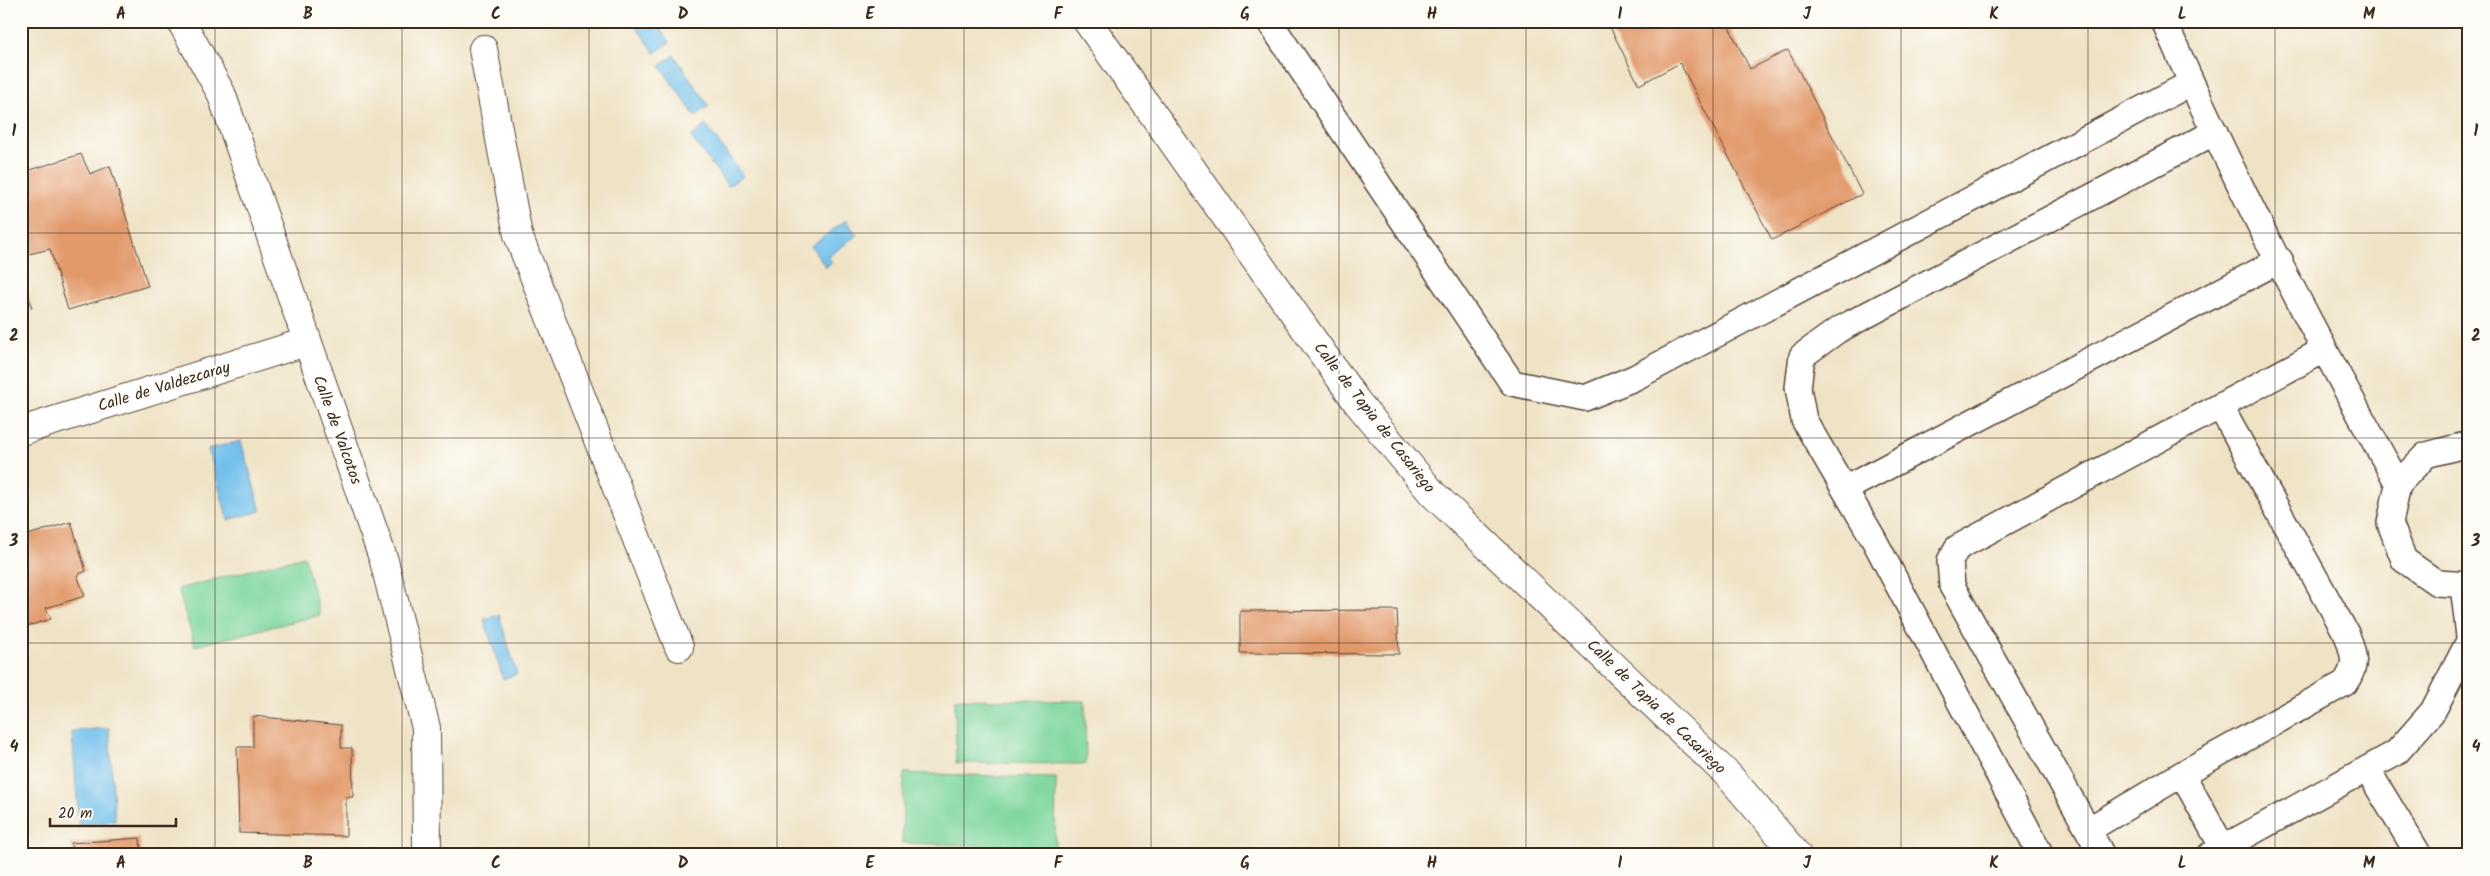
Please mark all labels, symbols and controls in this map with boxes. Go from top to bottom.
text: A [116,2,126,27]
text: B [303,2,313,27]
text: C [491,2,501,27]
text: D [678,2,689,27]
text: E [866,2,876,27]
text: F [1054,2,1064,27]
text: G [1240,2,1250,27]
text: H [1427,2,1437,27]
text: I [1618,2,1623,27]
text: J [1803,2,1812,27]
text: K [1989,2,1999,27]
text: L [2178,2,2186,27]
text: M [2363,2,2376,27]
text: 1 [12,119,17,144]
text: 1 [2474,119,2479,144]
text: 2 [9,324,19,349]
text: 2 [2471,324,2481,349]
street label: Calle de Tapia de Casariego [1307,337,1441,499]
street label: Calle de Valdezcaray [95,355,234,419]
street label: Calle de Valcotos [306,372,368,488]
text: 3 [9,529,19,554]
text: 3 [2471,529,2481,554]
street label: Calle de Tapia de Casariego [1581,633,1731,781]
text: 4 [10,735,19,760]
text: 4 [2472,735,2481,760]
scale bar [50,796,176,828]
text: 20 m [58,802,92,826]
text: A [116,851,126,876]
text: B [303,851,313,876]
text: C [491,851,501,876]
text: D [678,851,689,876]
text: E [866,851,876,876]
text: F [1054,851,1064,876]
text: G [1240,851,1250,876]
text: H [1427,851,1437,876]
text: I [1618,851,1623,876]
text: J [1803,851,1812,876]
text: K [1989,851,1999,876]
text: L [2178,851,2186,876]
text: M [2363,851,2376,876]

